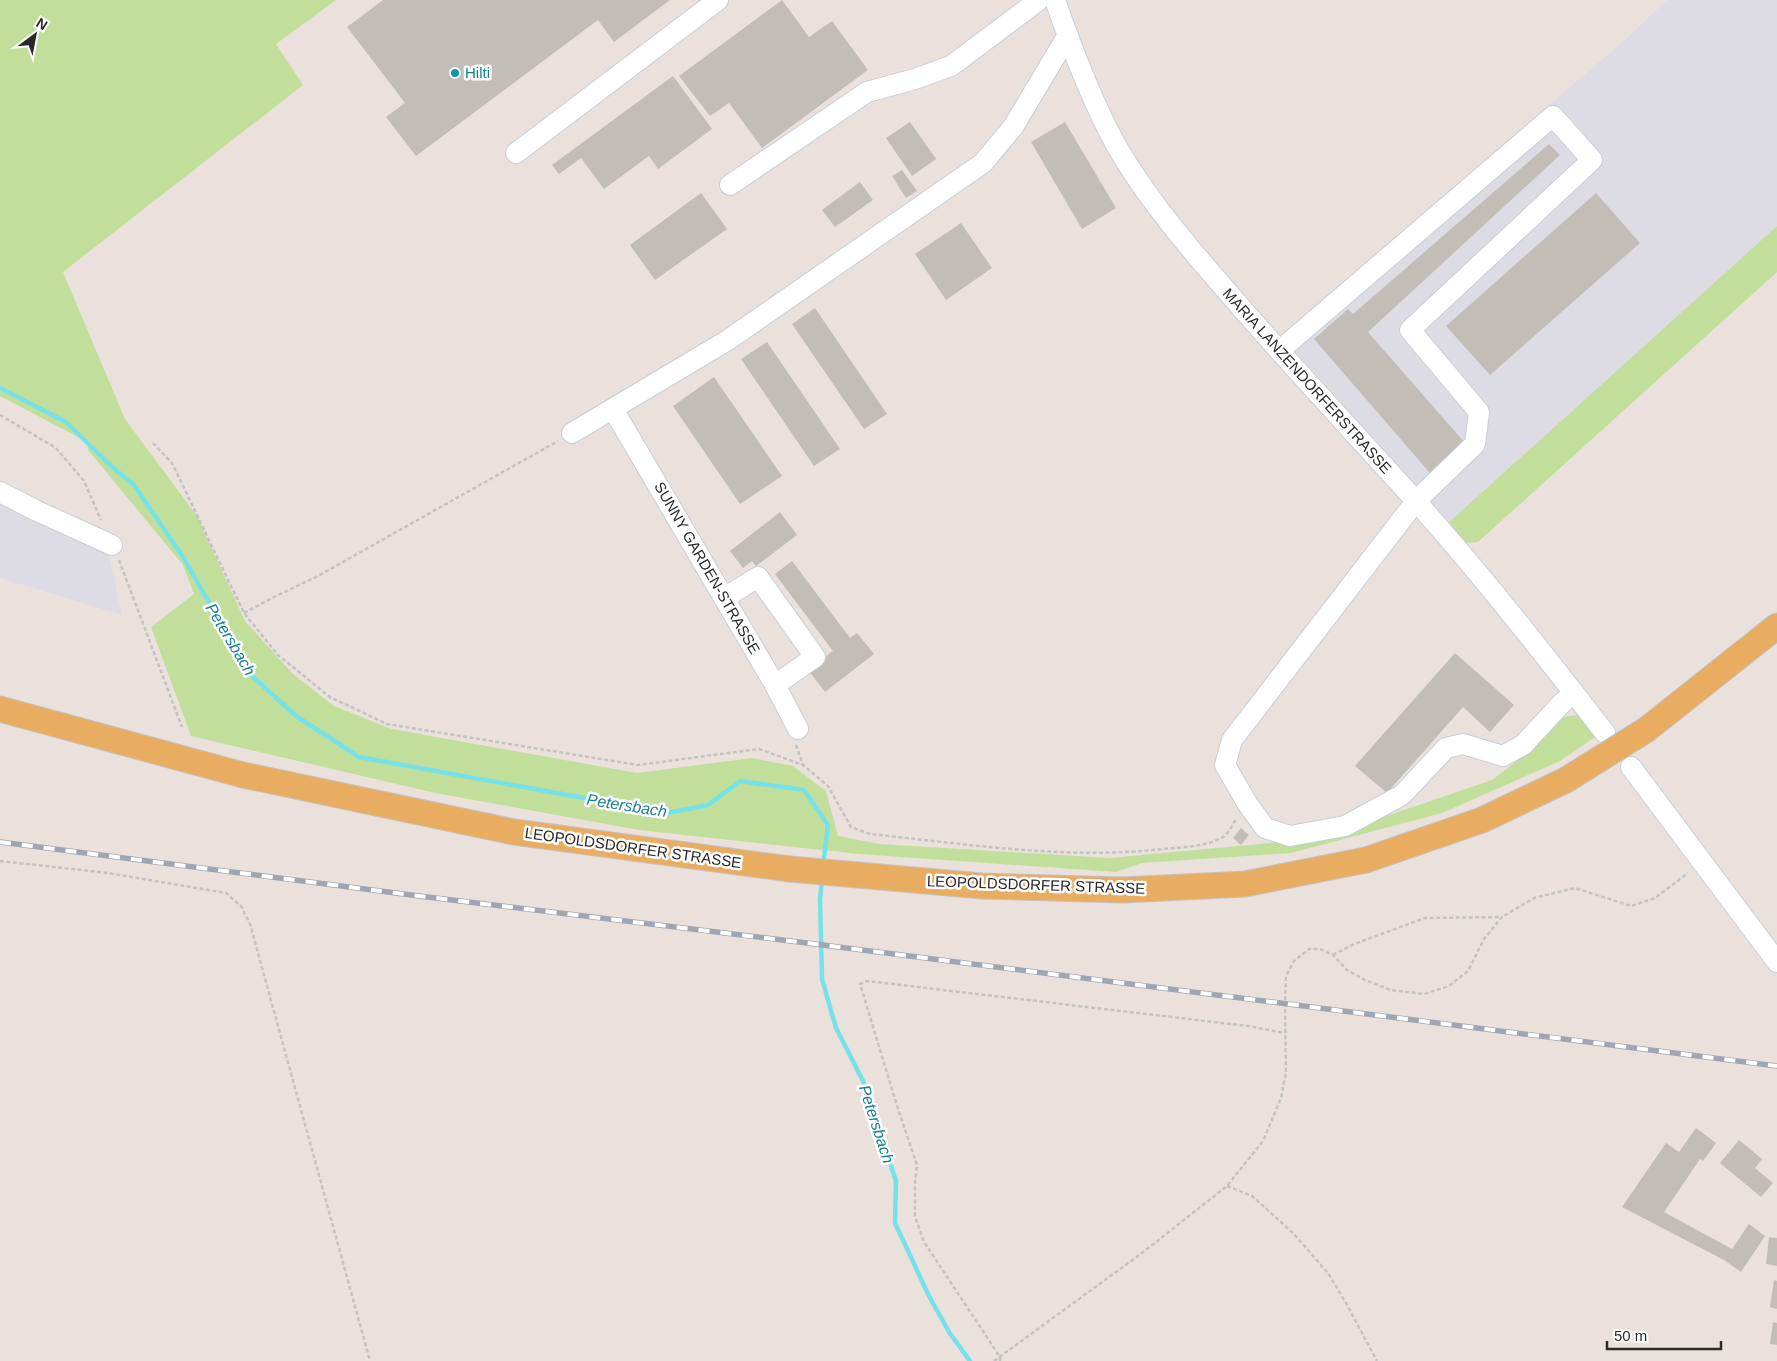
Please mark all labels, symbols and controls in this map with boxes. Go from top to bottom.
north arrow [10,10,60,60]
text: N [33,15,50,33]
place label: Hilti [465,64,490,81]
marker: Hilti [449,67,461,79]
street label: MARIA LANZENDORFERSTRASSE [1220,285,1395,477]
street label: SUNNY GARDEN-STRASSE [651,479,764,657]
water label: Petersbach [202,600,259,678]
water label: Petersbach [586,791,668,820]
street label: LEOPOLDSDORFER STRASSE [524,824,742,871]
street label: LEOPOLDSDORFER STRASSE [927,872,1145,897]
water label: Petersbach [856,1083,897,1165]
scale bar [1607,1318,1721,1350]
text: 50 m [1614,1327,1647,1344]

